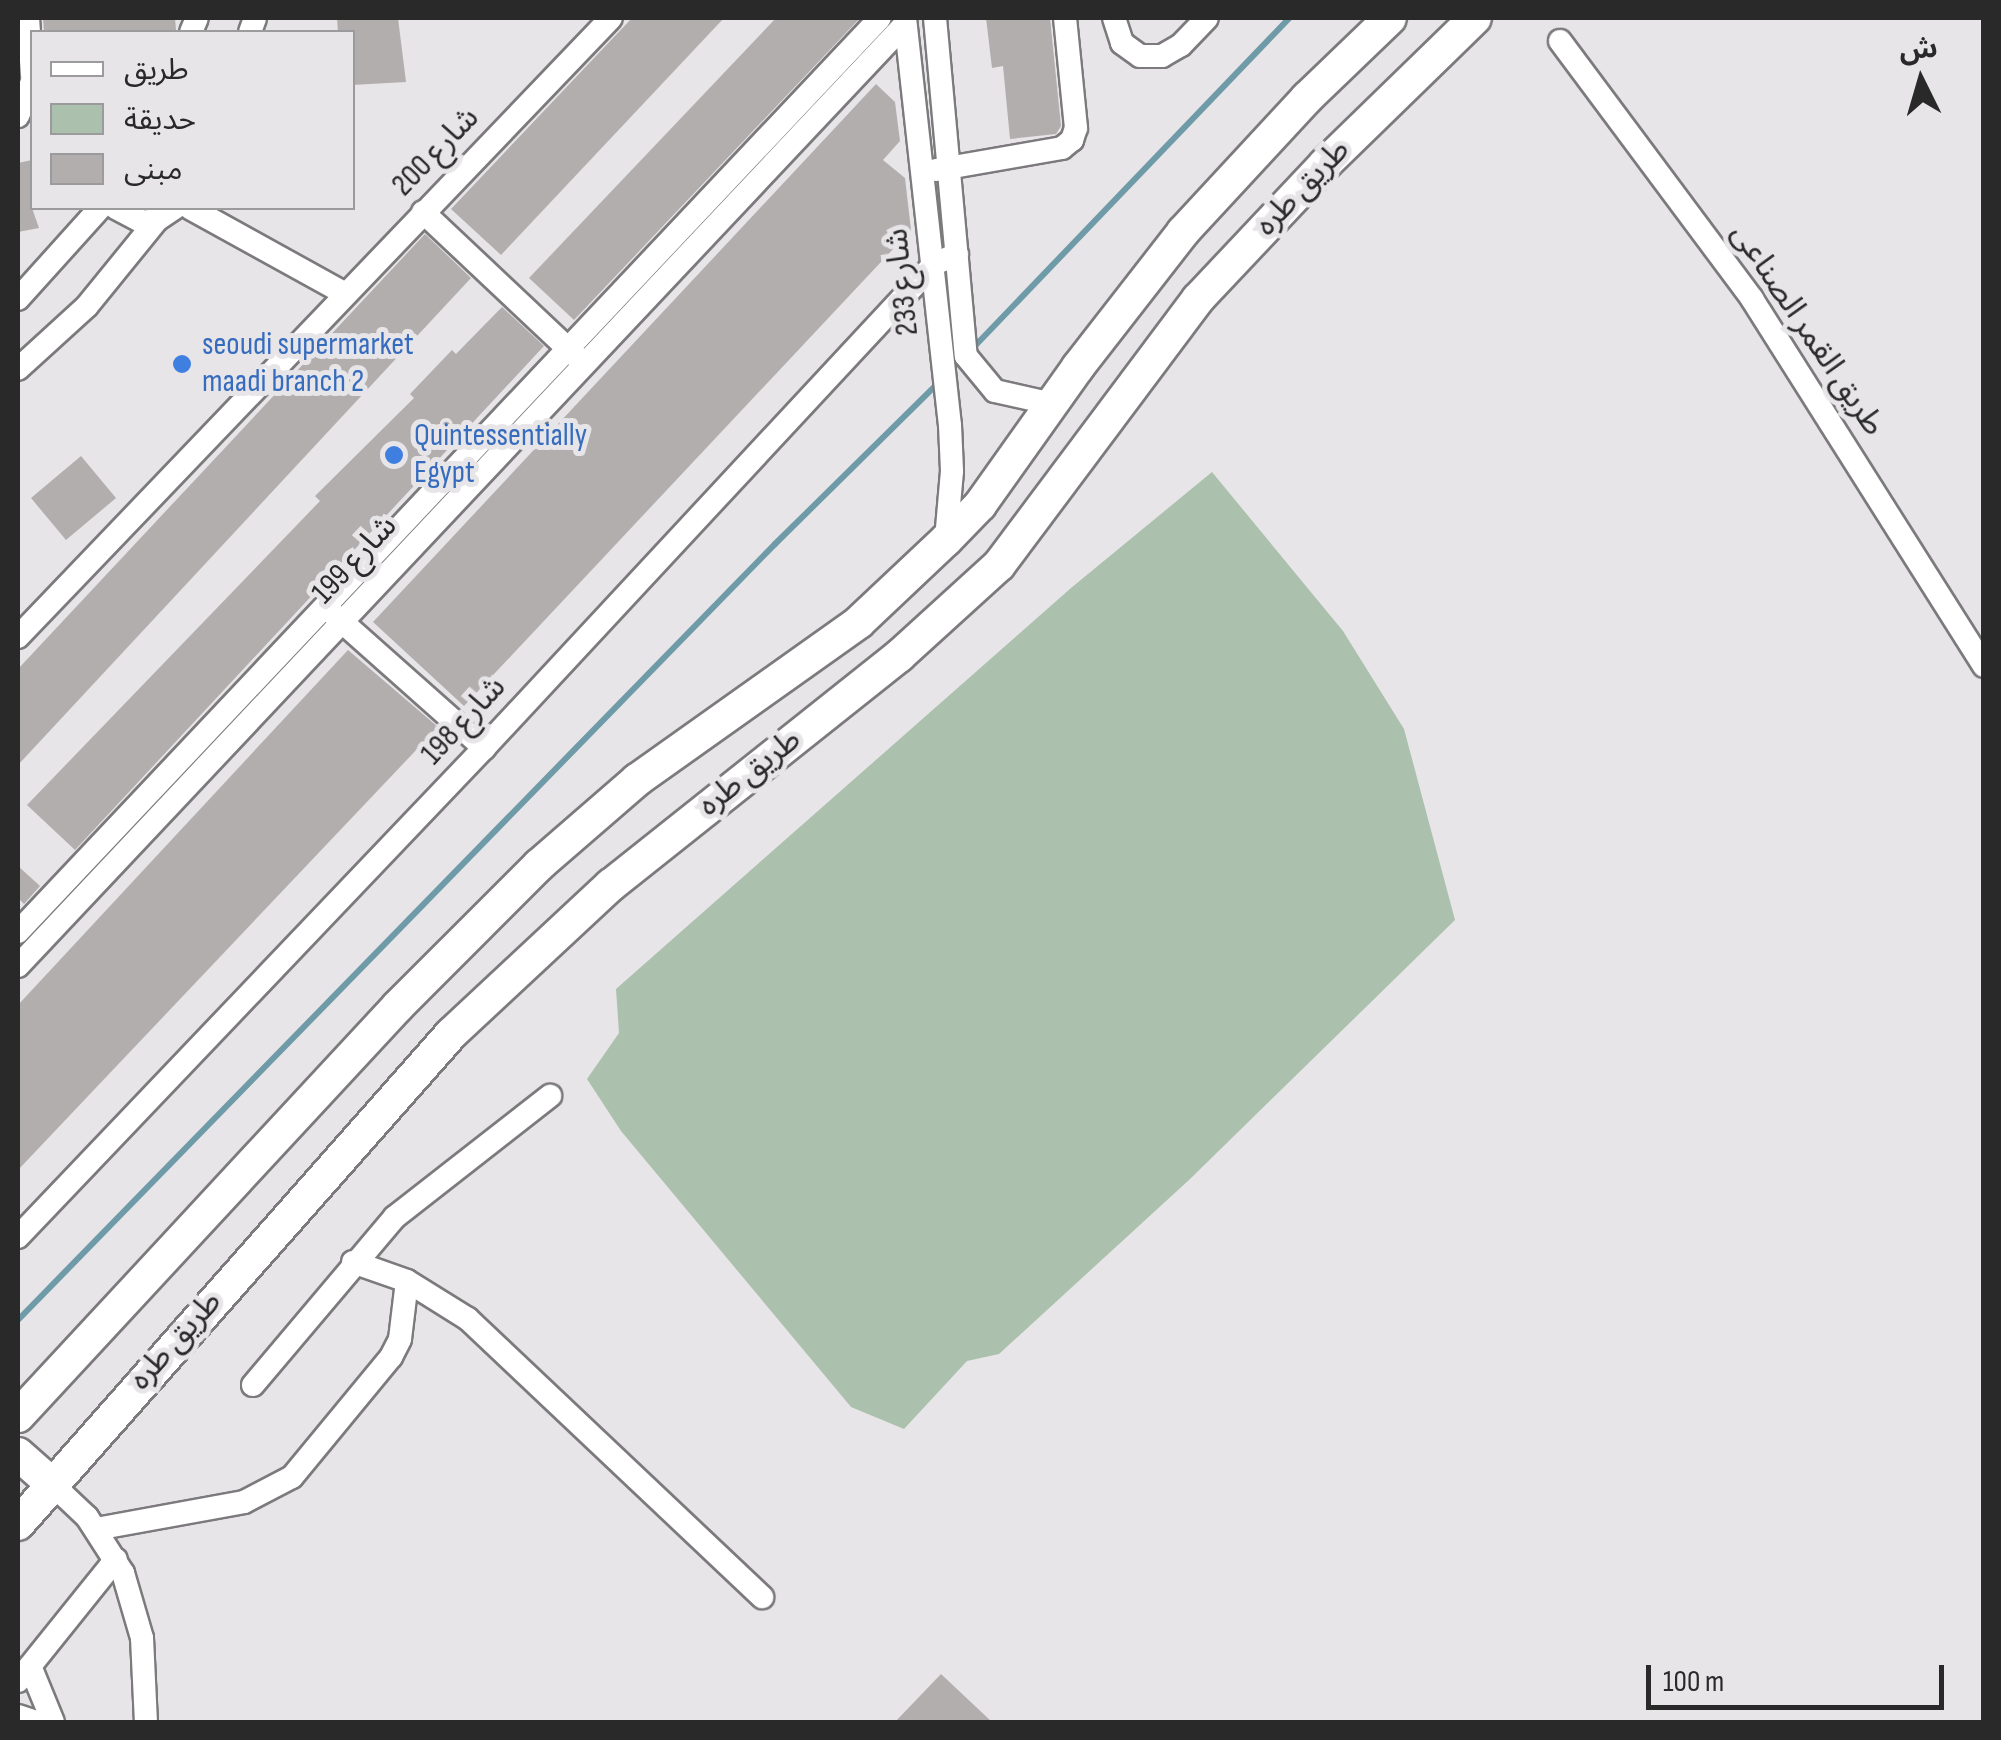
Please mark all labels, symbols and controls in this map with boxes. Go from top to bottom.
legend [30,30,355,210]
north arrow [1871,30,1971,130]
text: ش [1898,32,1939,68]
text: طريق [124,52,189,88]
street label: شارع 200 [384,99,488,205]
text: حديقة [124,102,196,138]
street label: طريق طره [1248,132,1358,244]
text: مبنى [124,152,182,188]
street label: طريق القمر الصناعى [1722,216,1892,444]
street label: شارع 233 [878,227,928,337]
place label: seoudi supermarket maadi branch 2 [202,327,414,402]
marker: seoudi supermarket maadi branch 2 [171,353,193,375]
place label: Quintessentially Egypt [414,418,587,493]
marker: Quintessentially Egypt [383,444,405,466]
street label: شارع 199 [304,508,406,612]
street label: شارع 198 [414,669,514,773]
street label: طريق طره [691,721,809,825]
street label: طريق طره [122,1284,230,1398]
scale bar [1651,1645,1948,1707]
text: 100 m [1663,1664,1724,1700]

